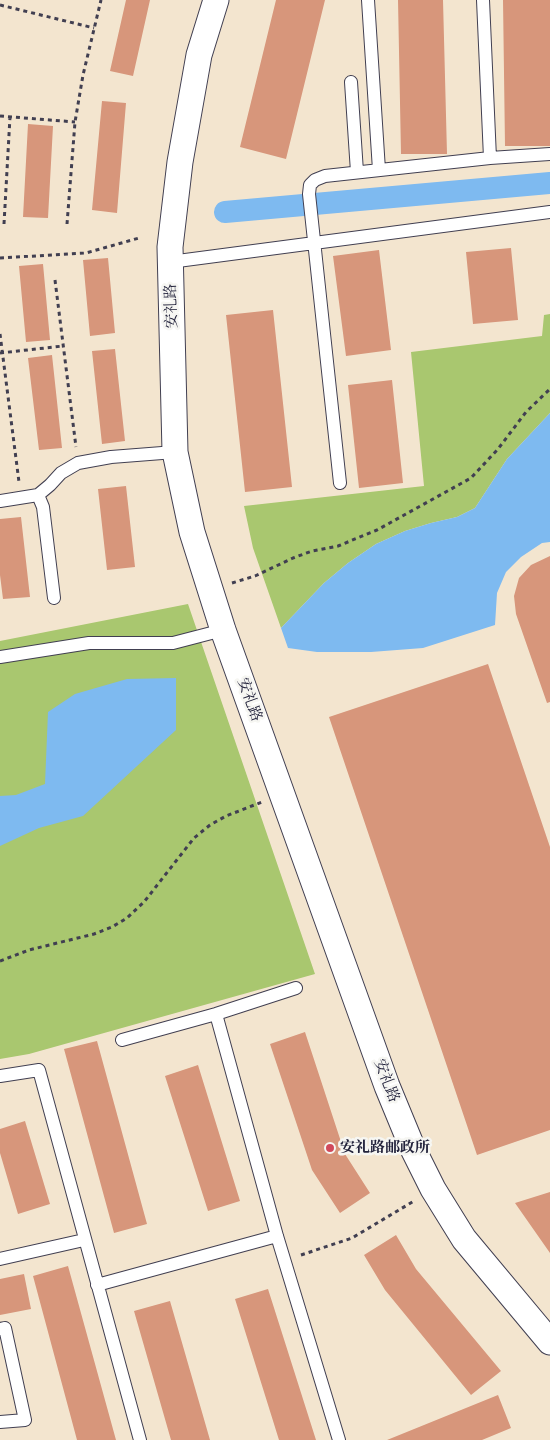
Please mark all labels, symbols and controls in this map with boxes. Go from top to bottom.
street label: 安礼路 [162,283,182,329]
street label: 安礼路 [233,676,265,724]
street label: 安礼路 [370,1057,402,1105]
place label: 安礼路邮政所 [340,1139,430,1157]
marker: 安礼路邮政所 [324,1142,336,1154]

